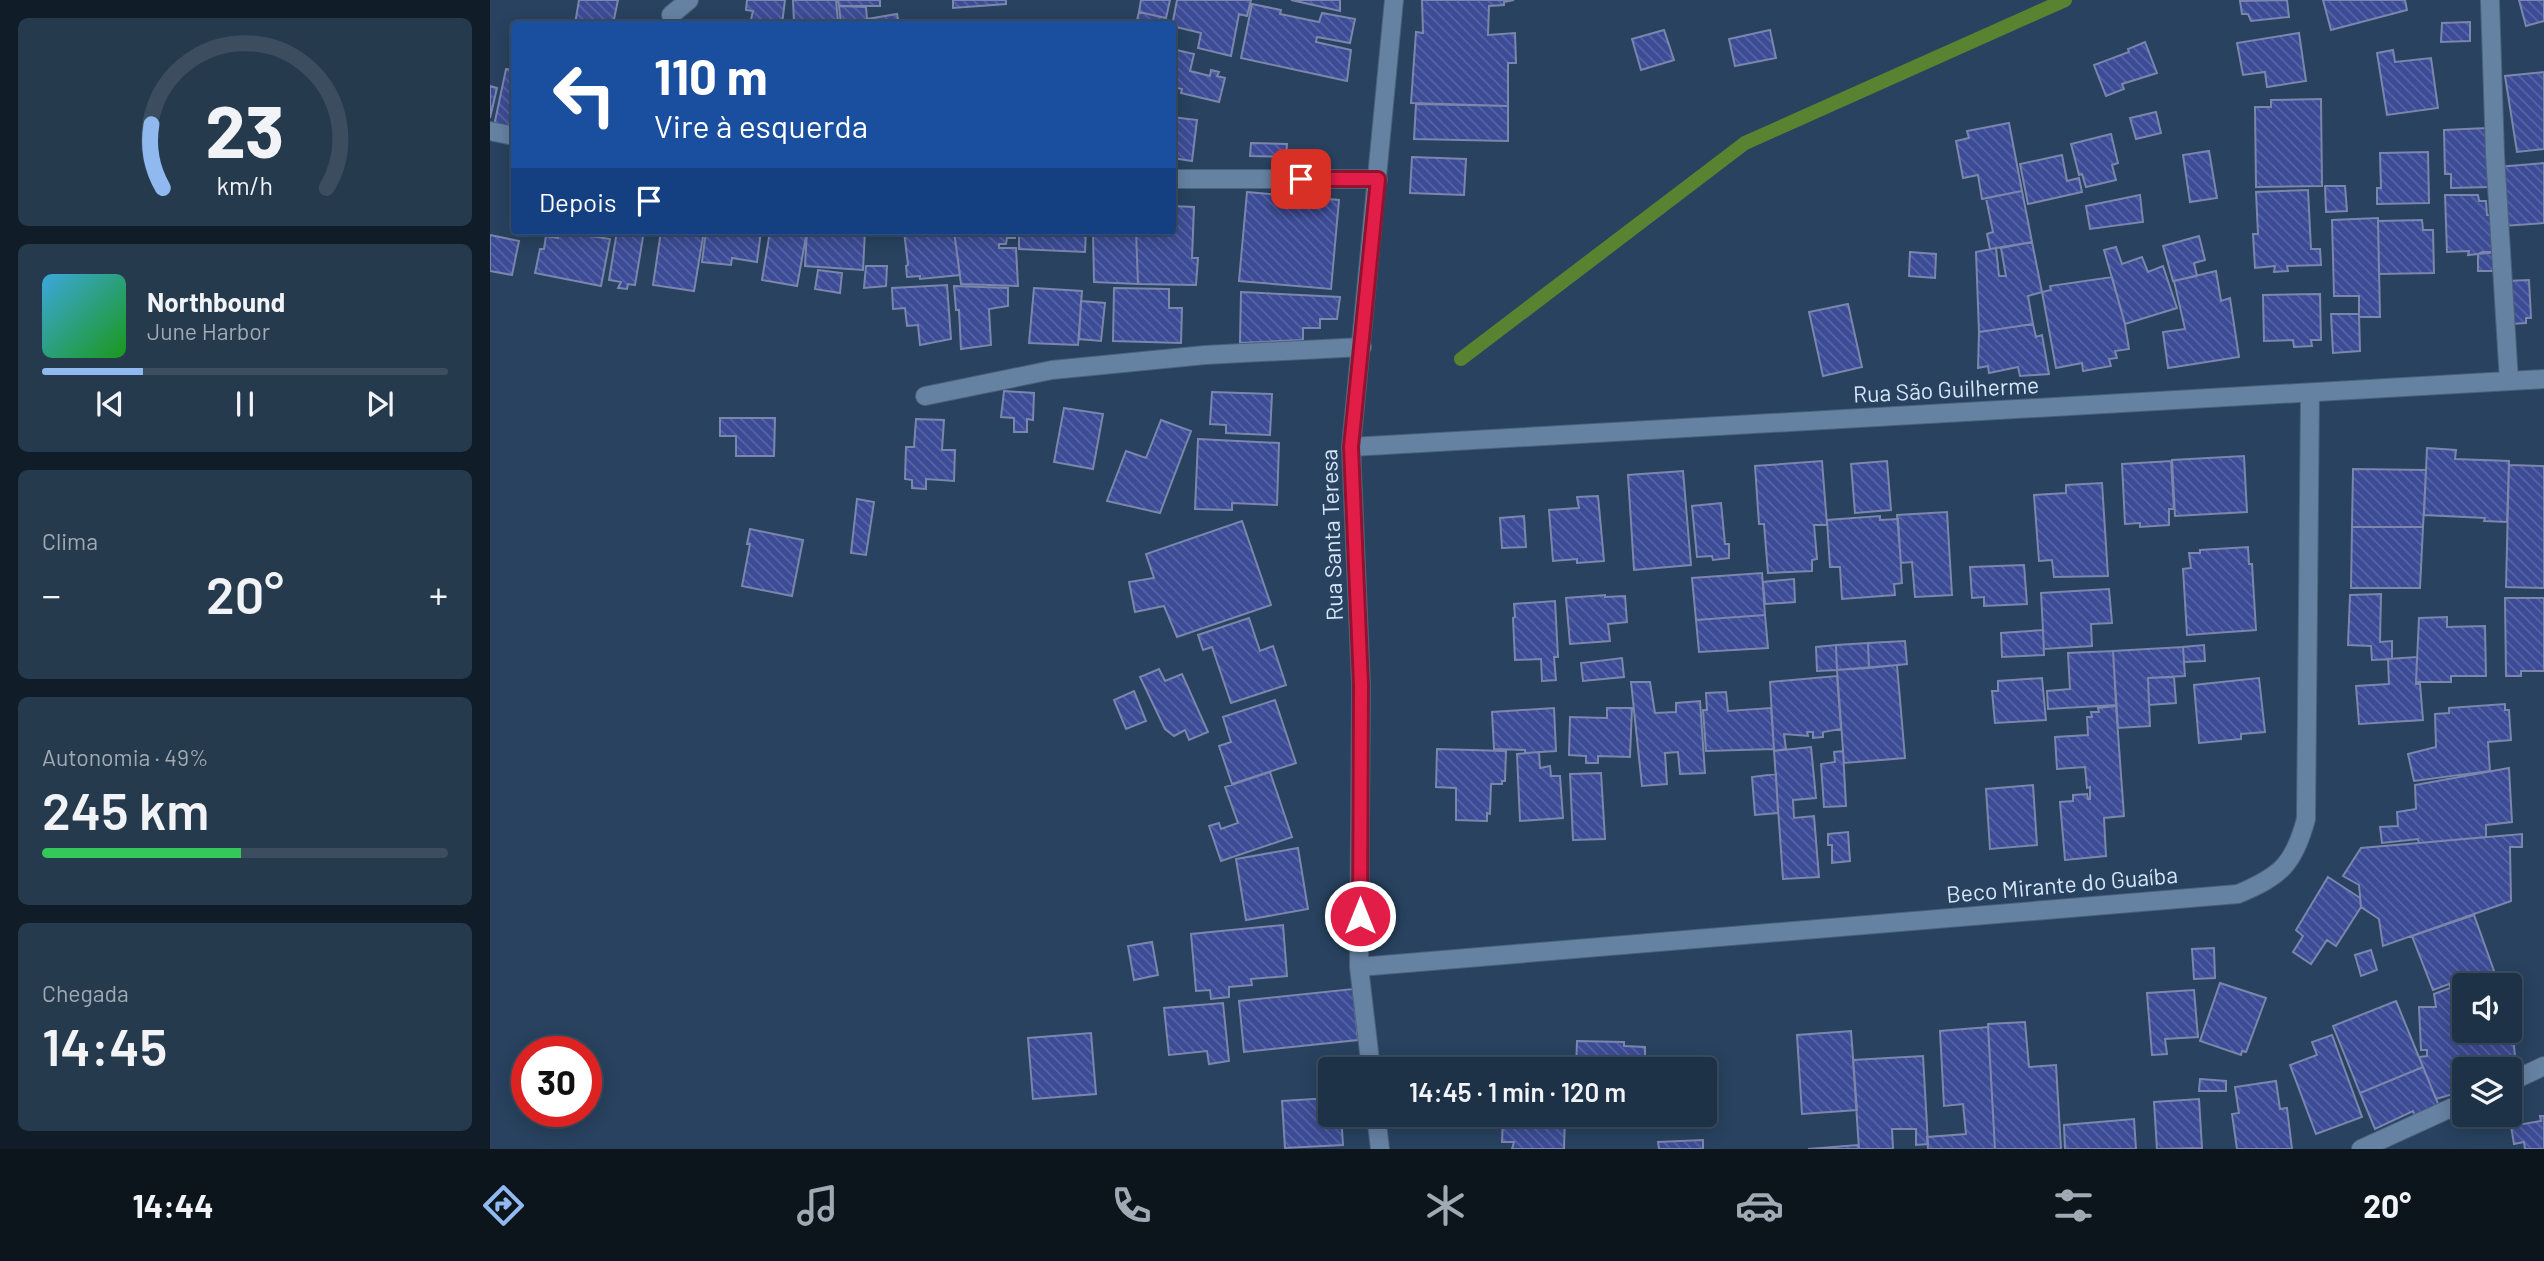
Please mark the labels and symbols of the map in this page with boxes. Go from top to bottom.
pin [1271,149,1331,209]
street label: Rua São Guilherme [1852,370,2040,408]
street label: Rua Santa Teresa [1314,449,1348,621]
street label: Beco Mirante do Guaíba [1945,860,2179,908]
position arrow [1323,879,1397,953]
speed limit sign: 30 [511,1036,602,1127]

